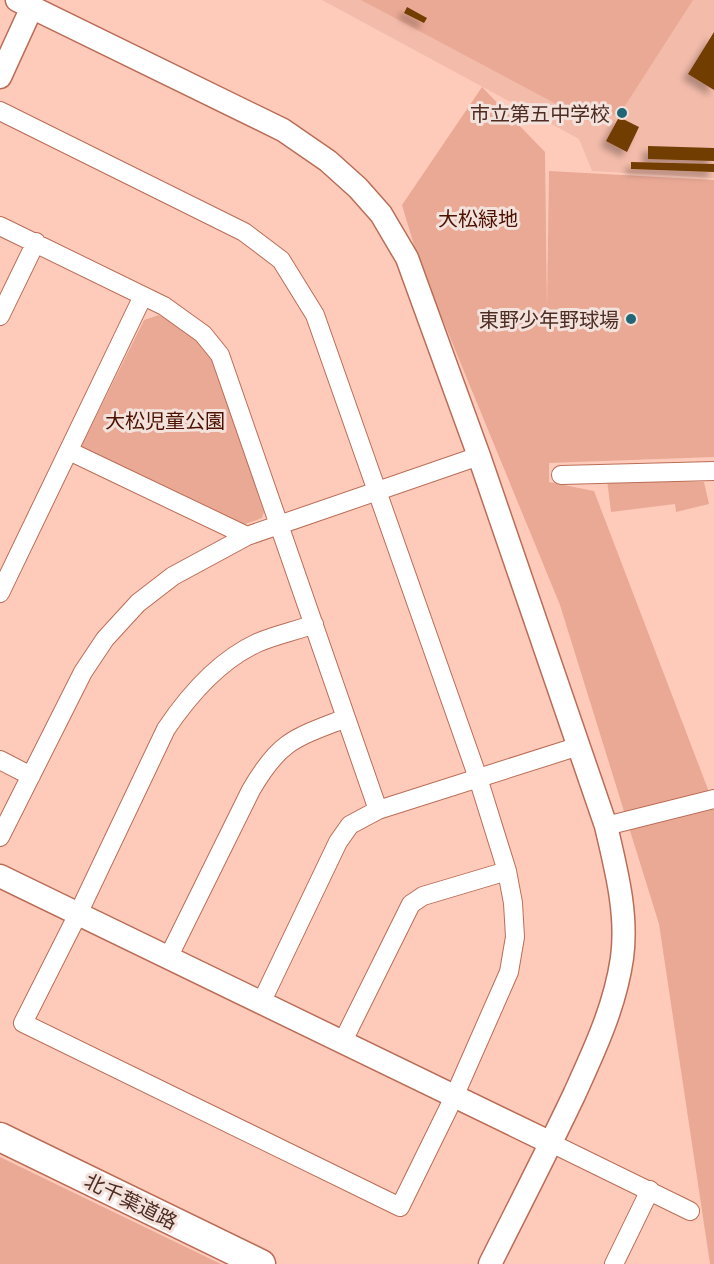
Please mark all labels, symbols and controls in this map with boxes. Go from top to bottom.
place label: 市立第五中学校 [470,100,610,127]
marker: 市立第五中学校 [615,106,629,120]
park label: 大松緑地 [438,205,518,232]
place label: 東野少年野球場 [479,306,619,333]
marker: 東野少年野球場 [624,312,638,326]
park label: 大松児童公園 [105,407,225,434]
street label: 北千葉道路 [80,1167,182,1235]

